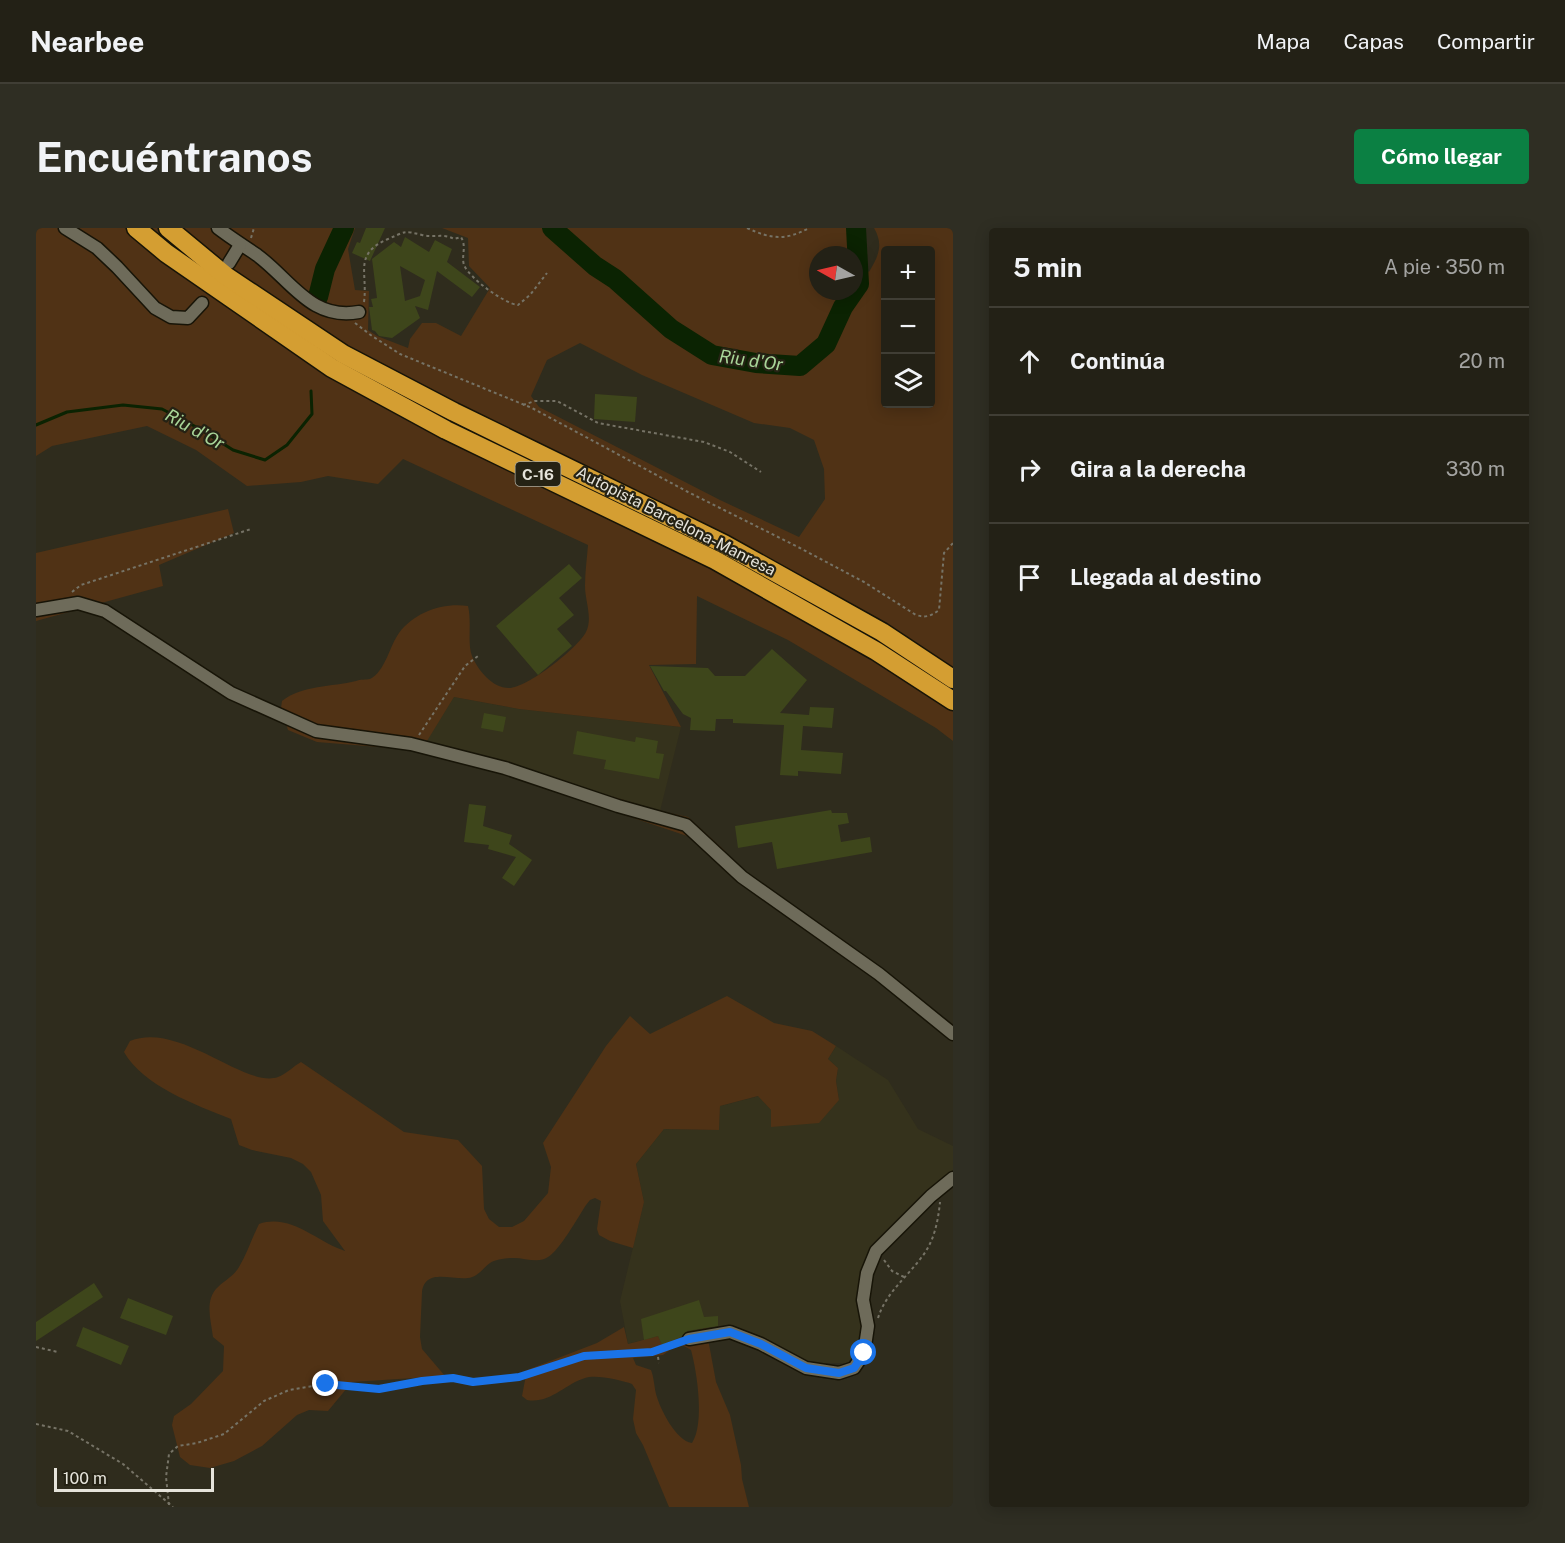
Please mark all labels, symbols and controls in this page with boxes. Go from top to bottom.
text: Nearbee [30,25,144,58]
text: Mapa [1256,29,1310,54]
text: Capas [1343,29,1404,54]
text: Compartir [1437,29,1535,54]
button: Cómo llegar [1354,129,1529,184]
text: Encuéntranos [36,132,313,181]
north arrow [809,246,863,300]
map controls [881,246,935,408]
button: + [881,246,935,300]
text: 5 min [1013,252,1082,283]
text: A pie · 350 m [1384,255,1505,279]
button: − [881,300,935,354]
water label: Riu d'Or [718,345,784,375]
icon: ahead [1013,345,1046,378]
text: Continúa [1070,348,1165,374]
text: 20 m [1459,349,1505,373]
button: layers [881,354,935,408]
water label: Riu d'Or [162,404,228,454]
icon: right [1013,453,1046,486]
text: Gira a la derecha [1070,456,1246,482]
text: 330 m [1446,457,1505,481]
road number: C-16 [516,462,560,486]
street label: Autopista Barcelona-Manresa [573,462,779,580]
icon: arrive [1013,561,1046,594]
text: Llegada al destino [1070,564,1261,590]
route start [850,1339,876,1365]
route end [312,1370,338,1396]
scale bar [54,1465,214,1492]
text: 100 m [63,1469,107,1488]

